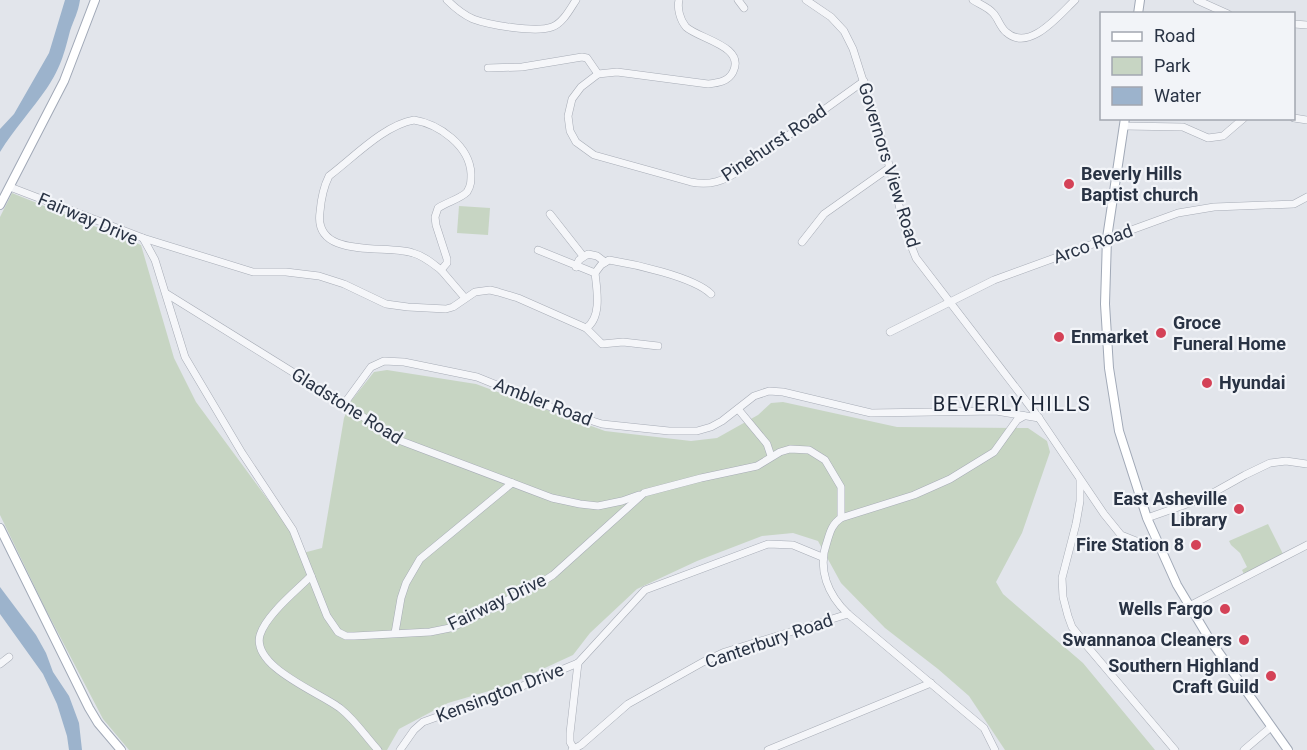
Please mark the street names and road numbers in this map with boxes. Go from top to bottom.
street label: Governors View Road [854,80,925,250]
street label: Pinehurst Road [717,100,830,185]
street label: Fairway Drive [35,188,141,249]
street label: Arco Road [1050,219,1135,268]
street label: Gladstone Road [288,363,407,448]
street label: Ambler Road [491,373,595,430]
street label: Fairway Drive [444,569,549,634]
street label: Canterbury Road [702,609,835,672]
street label: Kensington Drive [433,659,567,727]

